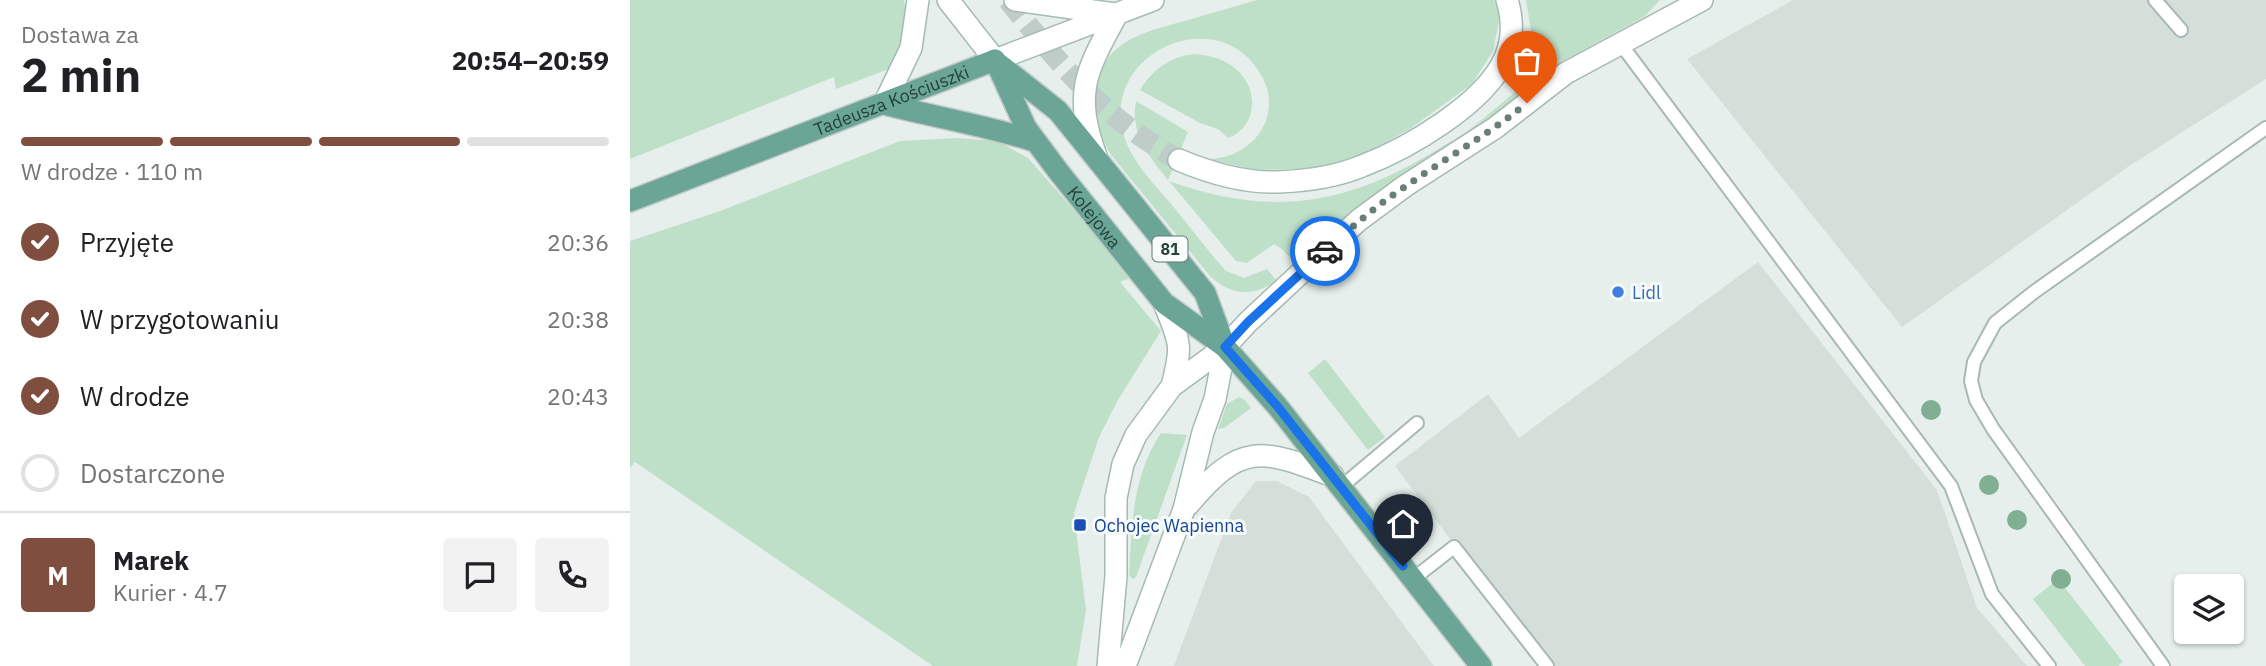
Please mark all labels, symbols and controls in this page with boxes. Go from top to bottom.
text: Dostawa za [21,19,139,49]
pin [1497,31,1557,103]
icon: bag [1508,42,1546,80]
text: 20:54–20:59 [452,43,609,77]
text: 2 min [21,45,141,105]
street label: Tadeusza Kościuszki [810,60,972,140]
text: W drodze · 110 m [21,156,203,186]
street label: Kolejowa [1063,181,1127,253]
courier [1290,216,1360,286]
icon: check [21,223,59,261]
text: Przyjęte [80,225,174,259]
text: 20:36 [547,227,609,257]
icon: car [1306,232,1344,270]
road number: 81 [1152,236,1188,262]
place label: Lidl [1632,281,1661,304]
marker: Lidl [1610,284,1626,300]
icon: check [21,300,59,338]
text: W przygotowaniu [80,302,279,336]
text: 20:38 [547,304,609,334]
icon: check [21,377,59,415]
text: W drodze [80,379,190,413]
text: 20:43 [547,381,609,411]
text: Dostarczone [80,456,225,490]
pin [1373,494,1433,566]
icon: home [1384,505,1422,543]
place label: Ochojec Wapienna [1094,514,1245,537]
marker: Ochojec Wapienna [1072,517,1088,533]
button: chat [443,538,517,612]
button: phone [535,538,609,612]
text: Marek [113,543,189,577]
text: M [47,558,69,592]
map controls [2174,574,2244,644]
button: layers [2174,574,2244,644]
text: Kurier · 4.7 [113,577,228,607]

